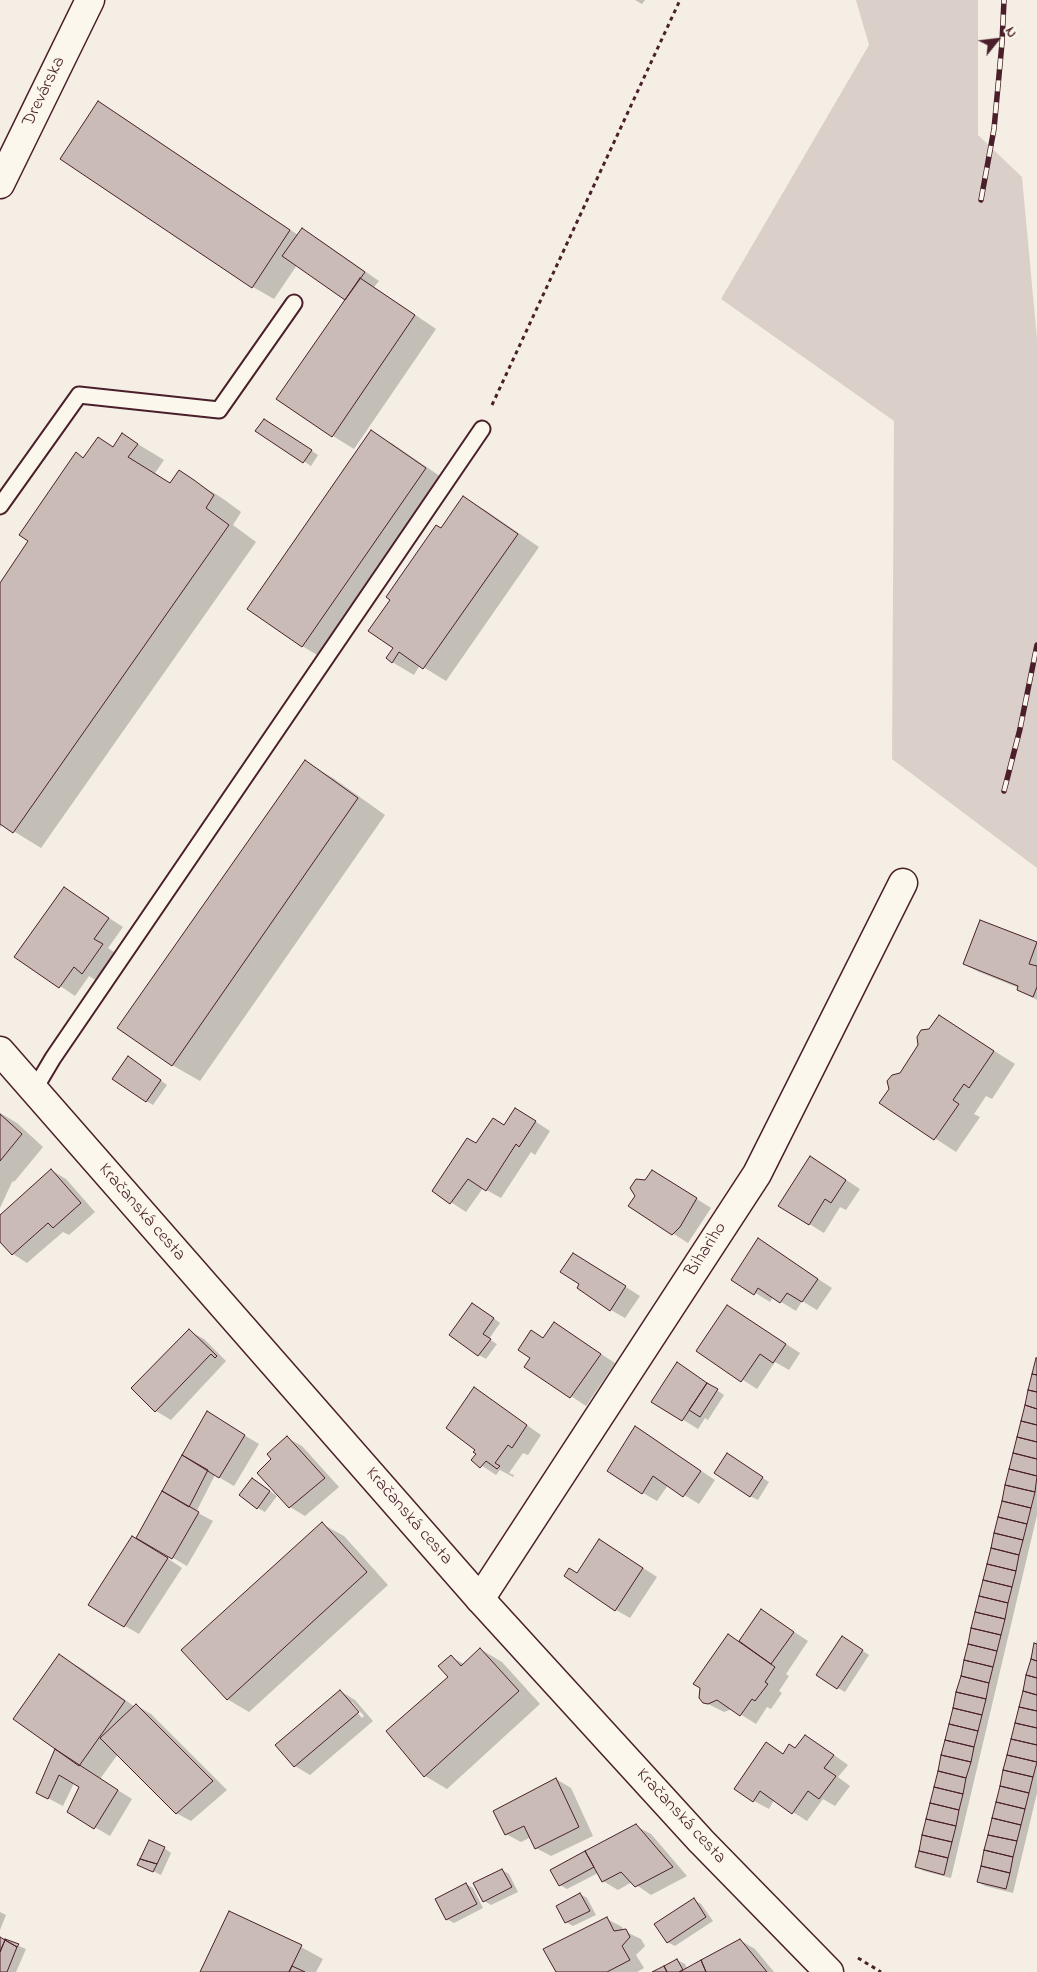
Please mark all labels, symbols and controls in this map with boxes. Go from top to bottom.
north arrow [972,15,1022,65]
text: N [999,23,1022,42]
street label: Drevárska [19,53,71,131]
street label: Kračanská cesta [93,1160,189,1266]
street label: Bihariho [682,1219,732,1281]
street label: Kračanská cesta [360,1464,456,1570]
street label: Kračanská cesta [630,1765,730,1869]

